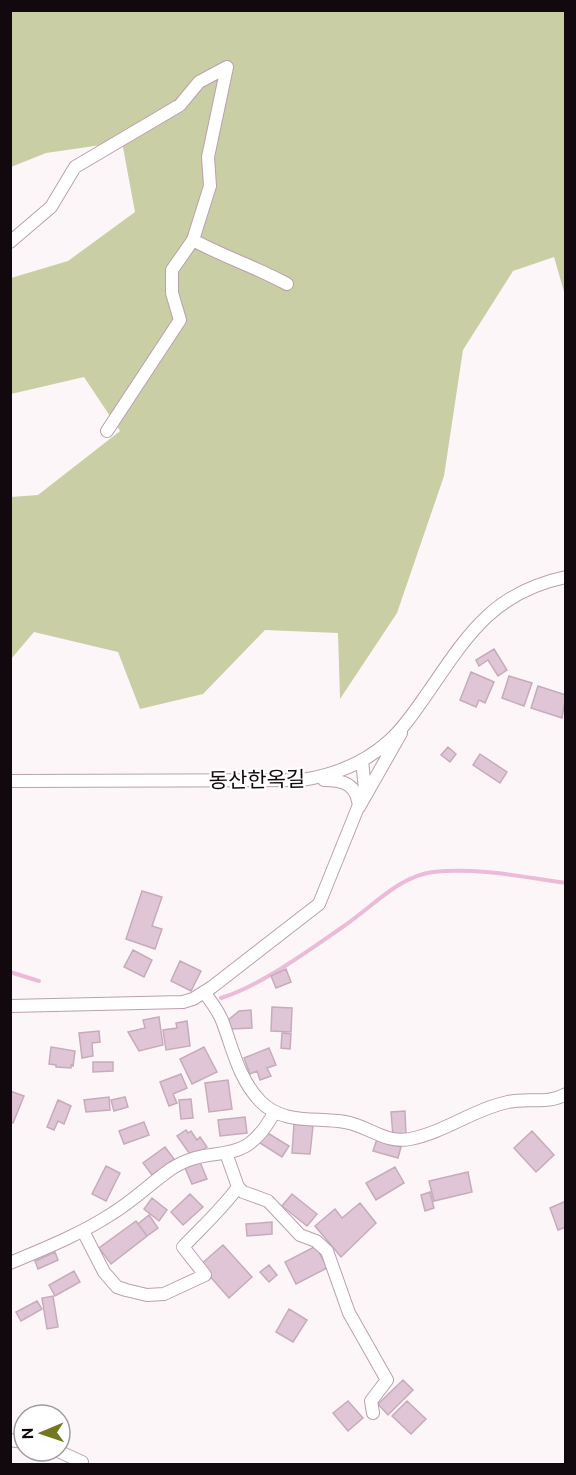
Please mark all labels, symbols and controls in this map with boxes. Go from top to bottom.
street label: 동산한옥길 [208,766,306,792]
north arrow [12,1403,72,1463]
text: N [18,1427,36,1440]

